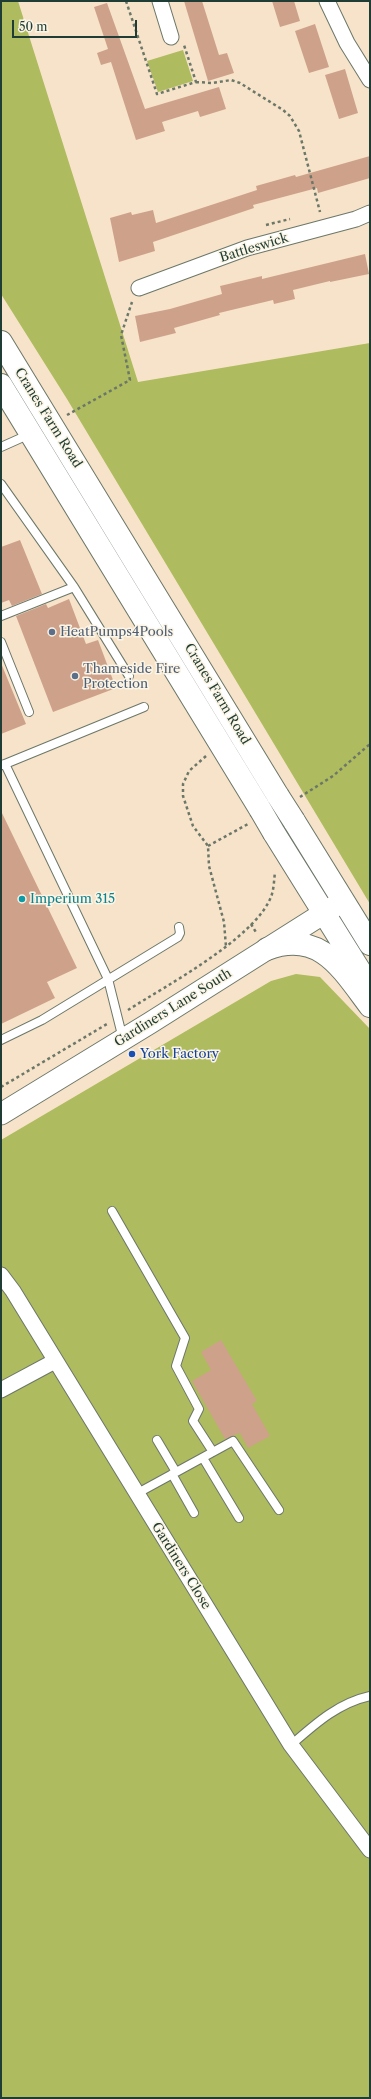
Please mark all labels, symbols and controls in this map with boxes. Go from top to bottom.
scale bar [14,12,139,38]
text: 50 m [19,19,48,34]
street label: Battleswick [218,230,290,266]
street label: Cranes Farm Road [11,365,85,471]
place label: HeatPumps4Pools [60,624,173,640]
marker: HeatPumps4Pools [47,627,57,637]
street label: Cranes Farm Road [181,641,253,747]
place label: Thameside Fire Protection [83,661,180,692]
marker: Thameside Fire Protection [70,671,80,681]
place label: Imperium 315 [30,891,115,907]
marker: Imperium 315 [17,894,27,904]
street label: Gardiners Lane South [112,966,234,1050]
place label: York Factory [140,1046,219,1062]
marker: York Factory [127,1049,137,1059]
street label: Gardiners Close [148,1520,214,1612]

